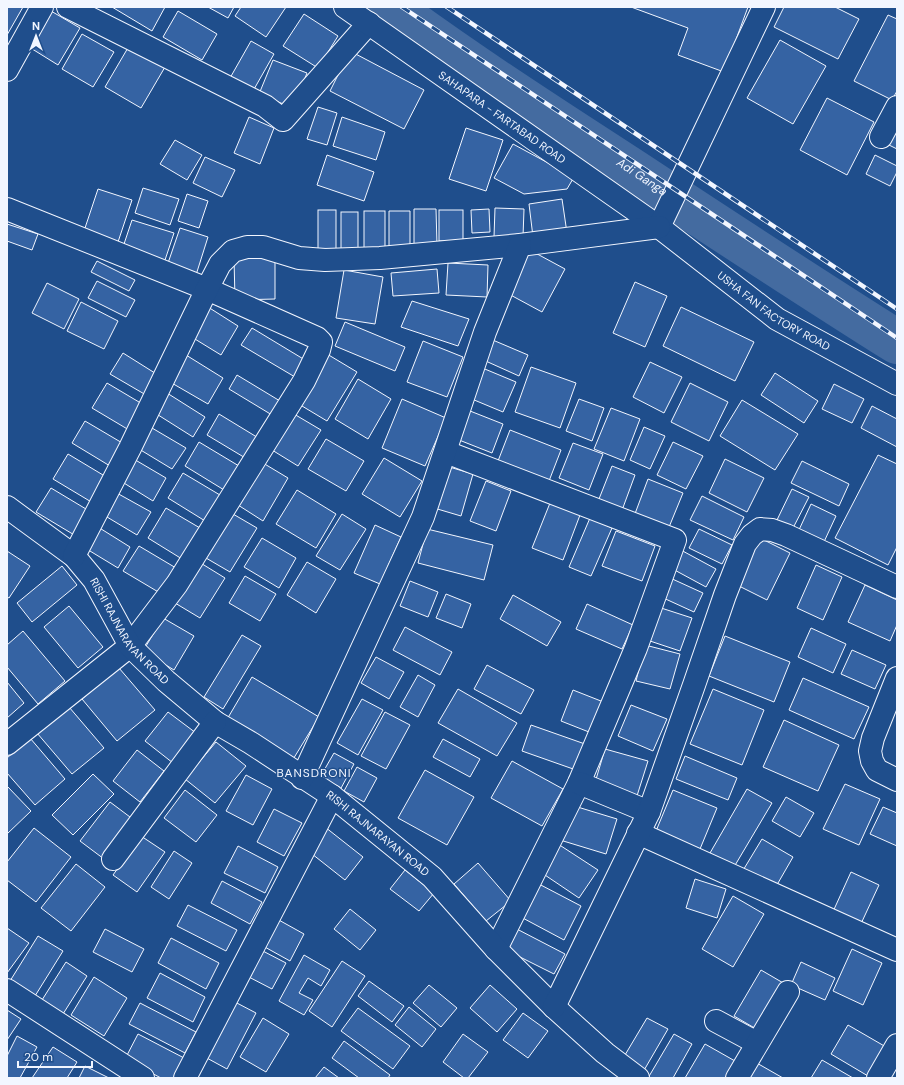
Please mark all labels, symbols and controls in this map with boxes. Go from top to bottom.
north arrow [16,16,56,56]
text: N [32,19,40,33]
street label: SAHAPARA - FARTABAD ROAD [436,68,569,167]
water label: Adi Ganga [613,154,671,200]
street label: USHA FAN FACTORY ROAD [715,268,833,354]
street label: RISHI RAJNARAYAN ROAD [87,575,172,688]
district label: BANSDRONI [276,765,352,781]
street label: RISHI RAJNARAYAN ROAD [324,787,433,879]
scale bar [18,1043,92,1069]
text: 20 m [24,1049,53,1065]

